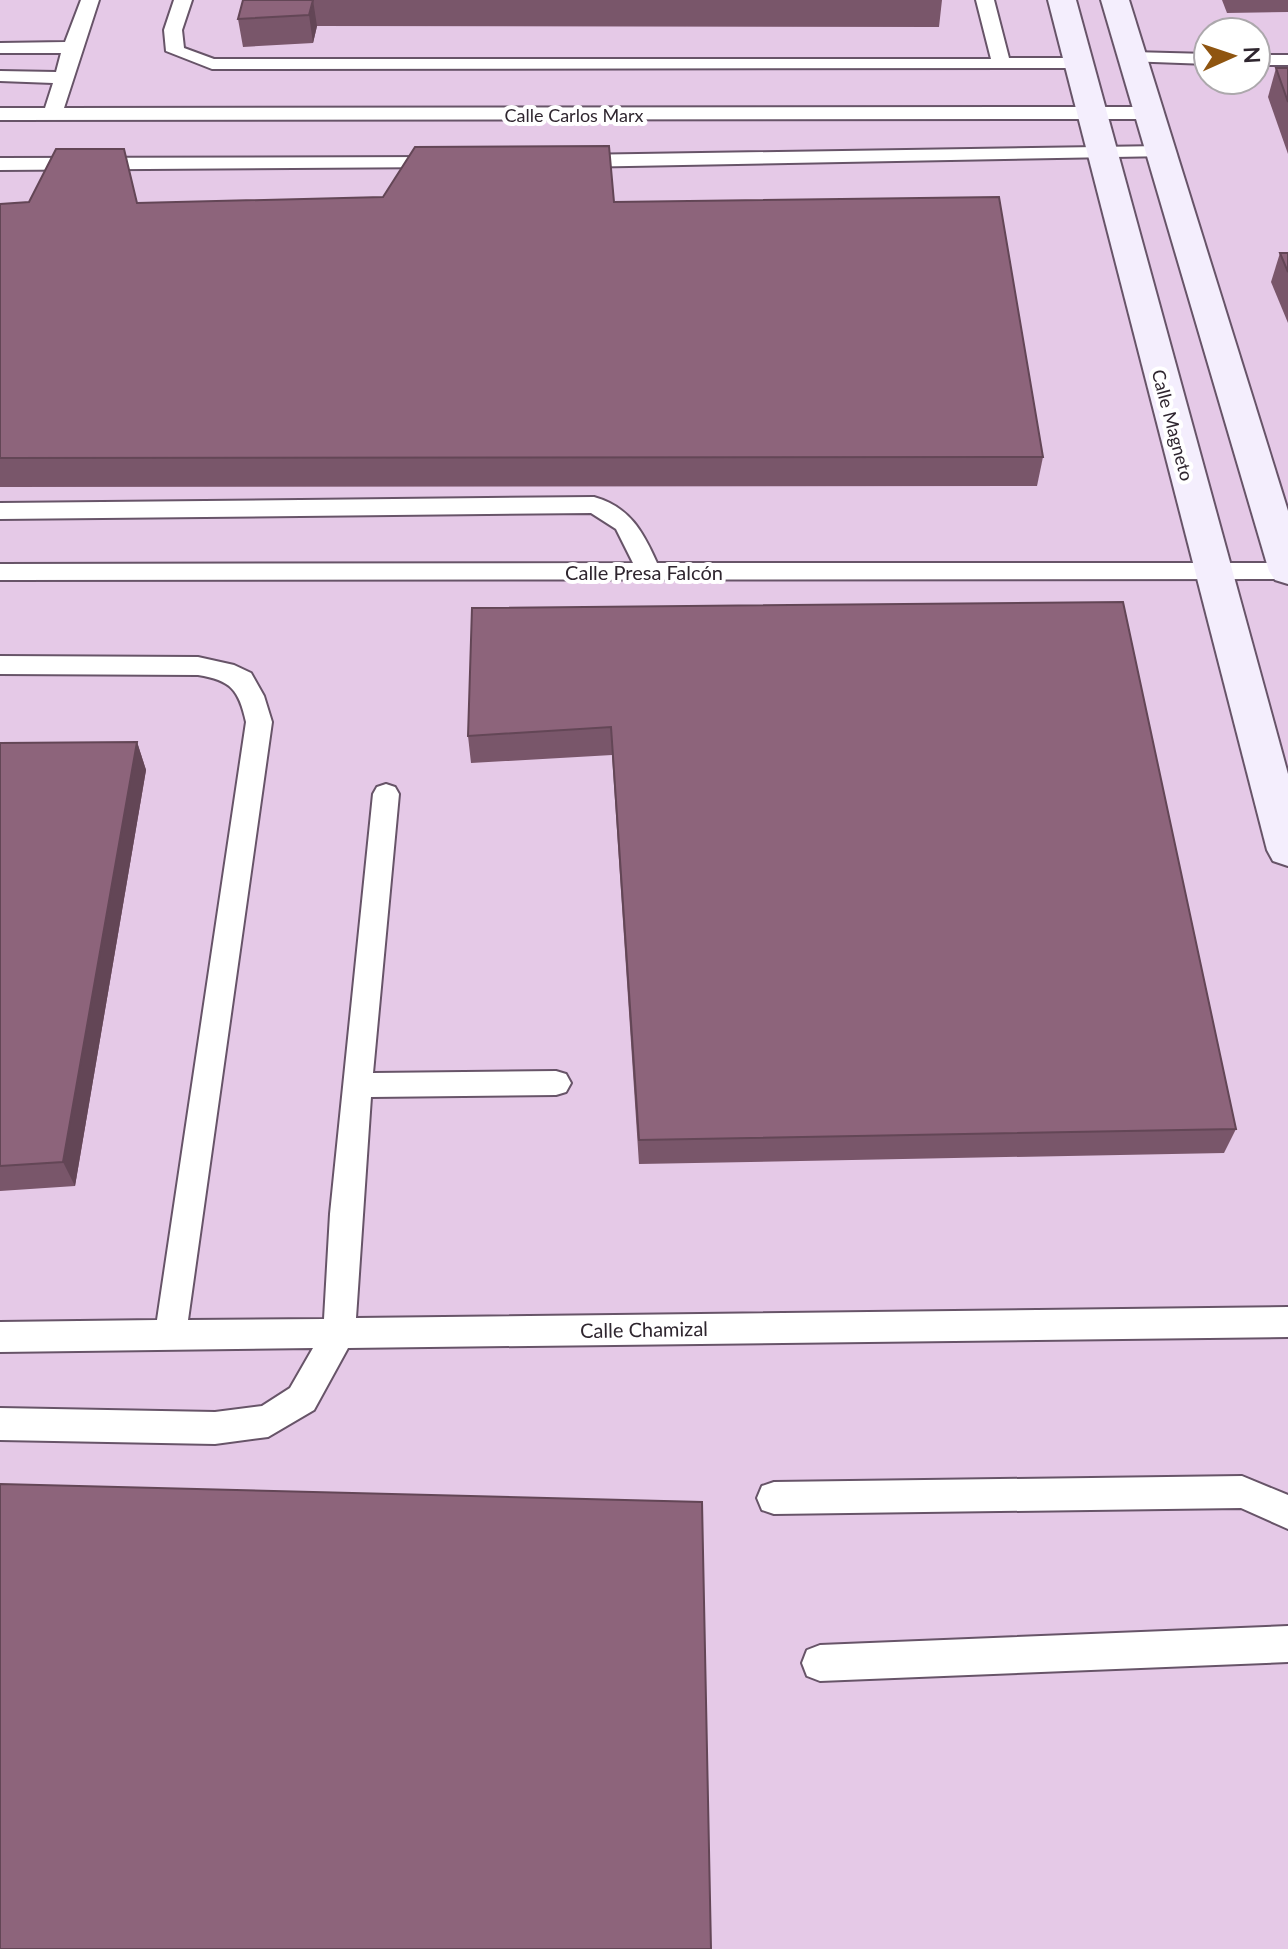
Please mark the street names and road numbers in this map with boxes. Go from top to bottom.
street label: Calle Carlos Marx [505,104,643,126]
street label: Calle Magneto [1148,367,1198,483]
street label: Calle Presa Falcón [565,560,723,584]
street label: Calle Chamizal [580,1316,708,1342]

